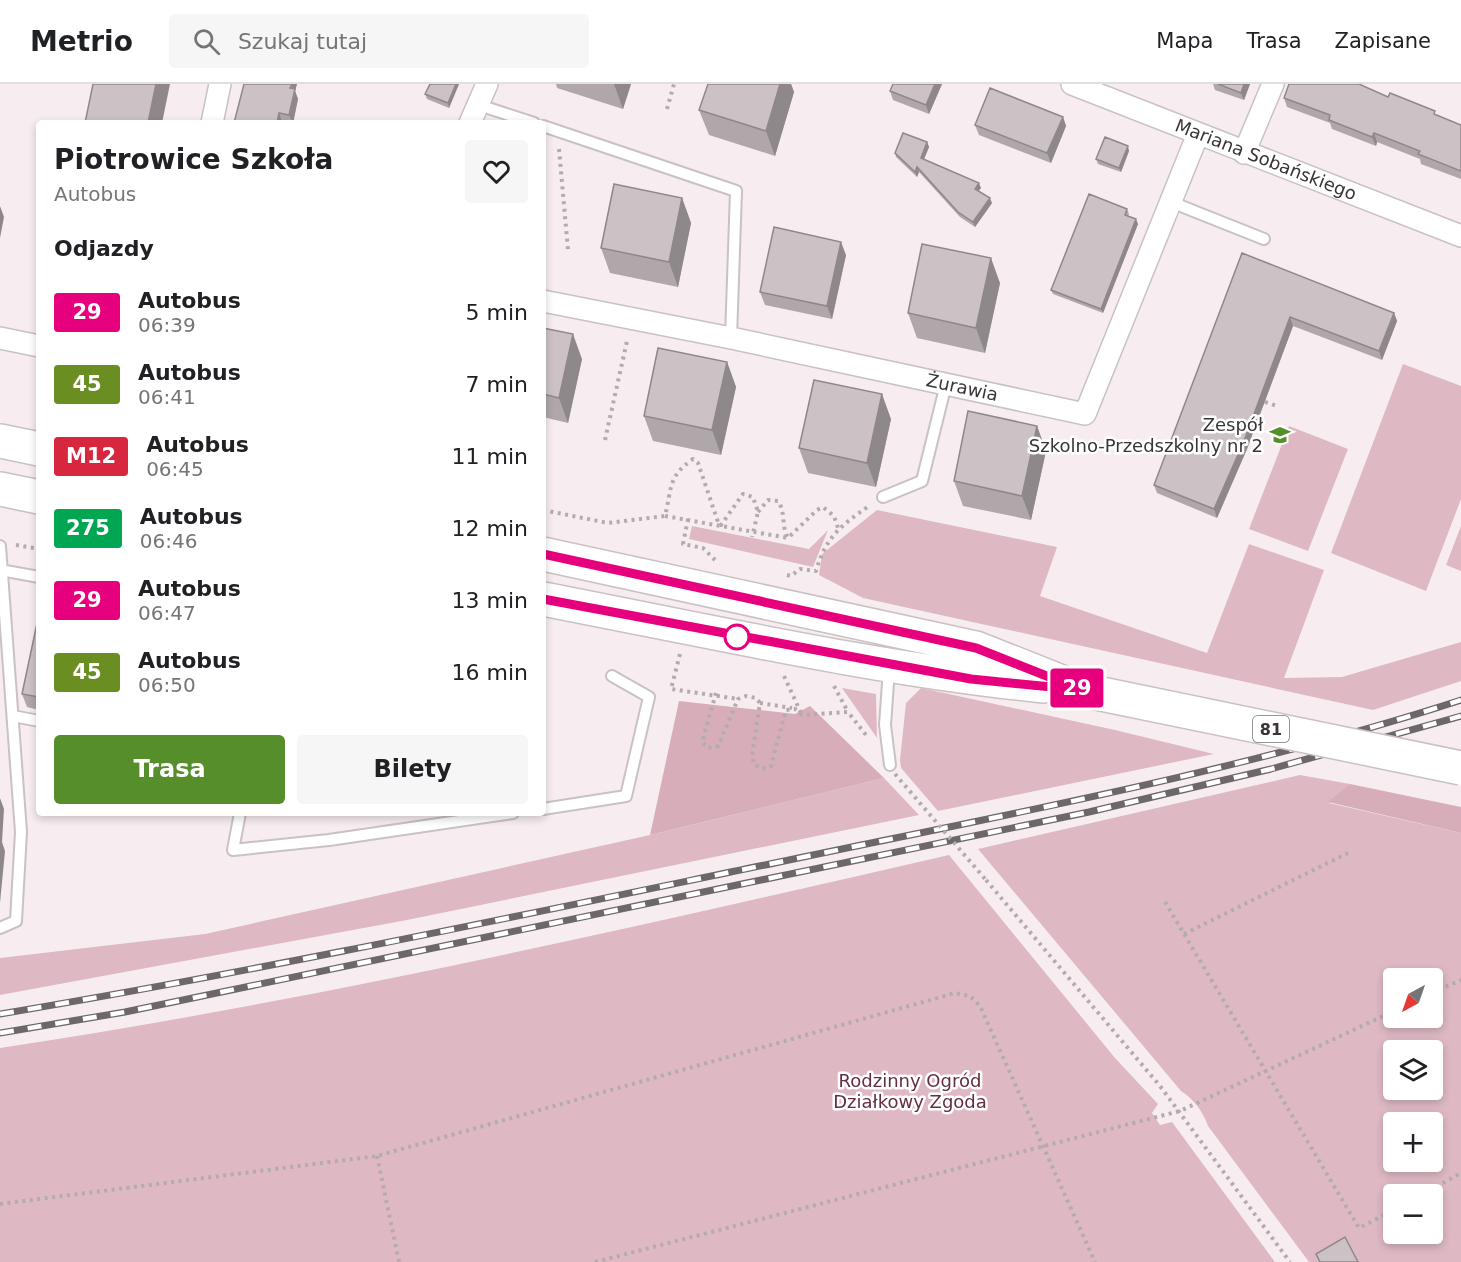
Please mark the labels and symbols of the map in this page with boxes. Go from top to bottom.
street label: Mariana Sobańskiego [1172,114,1360,204]
street label: Żurawia [924,369,1000,405]
place label: Zespół Szkolno-Przedszkolny nr 2 [1029,414,1264,456]
school or university icon: Zespół Szkolno-Przedszkolny nr 2 [1268,423,1292,447]
unlabelled marker [724,624,750,650]
line badge: 29 [1050,668,1104,708]
road number: 81 [1253,716,1289,742]
north arrow [1383,968,1443,1028]
park label: Rodzinny Ogród Działkowy Zgoda [833,1070,987,1112]

